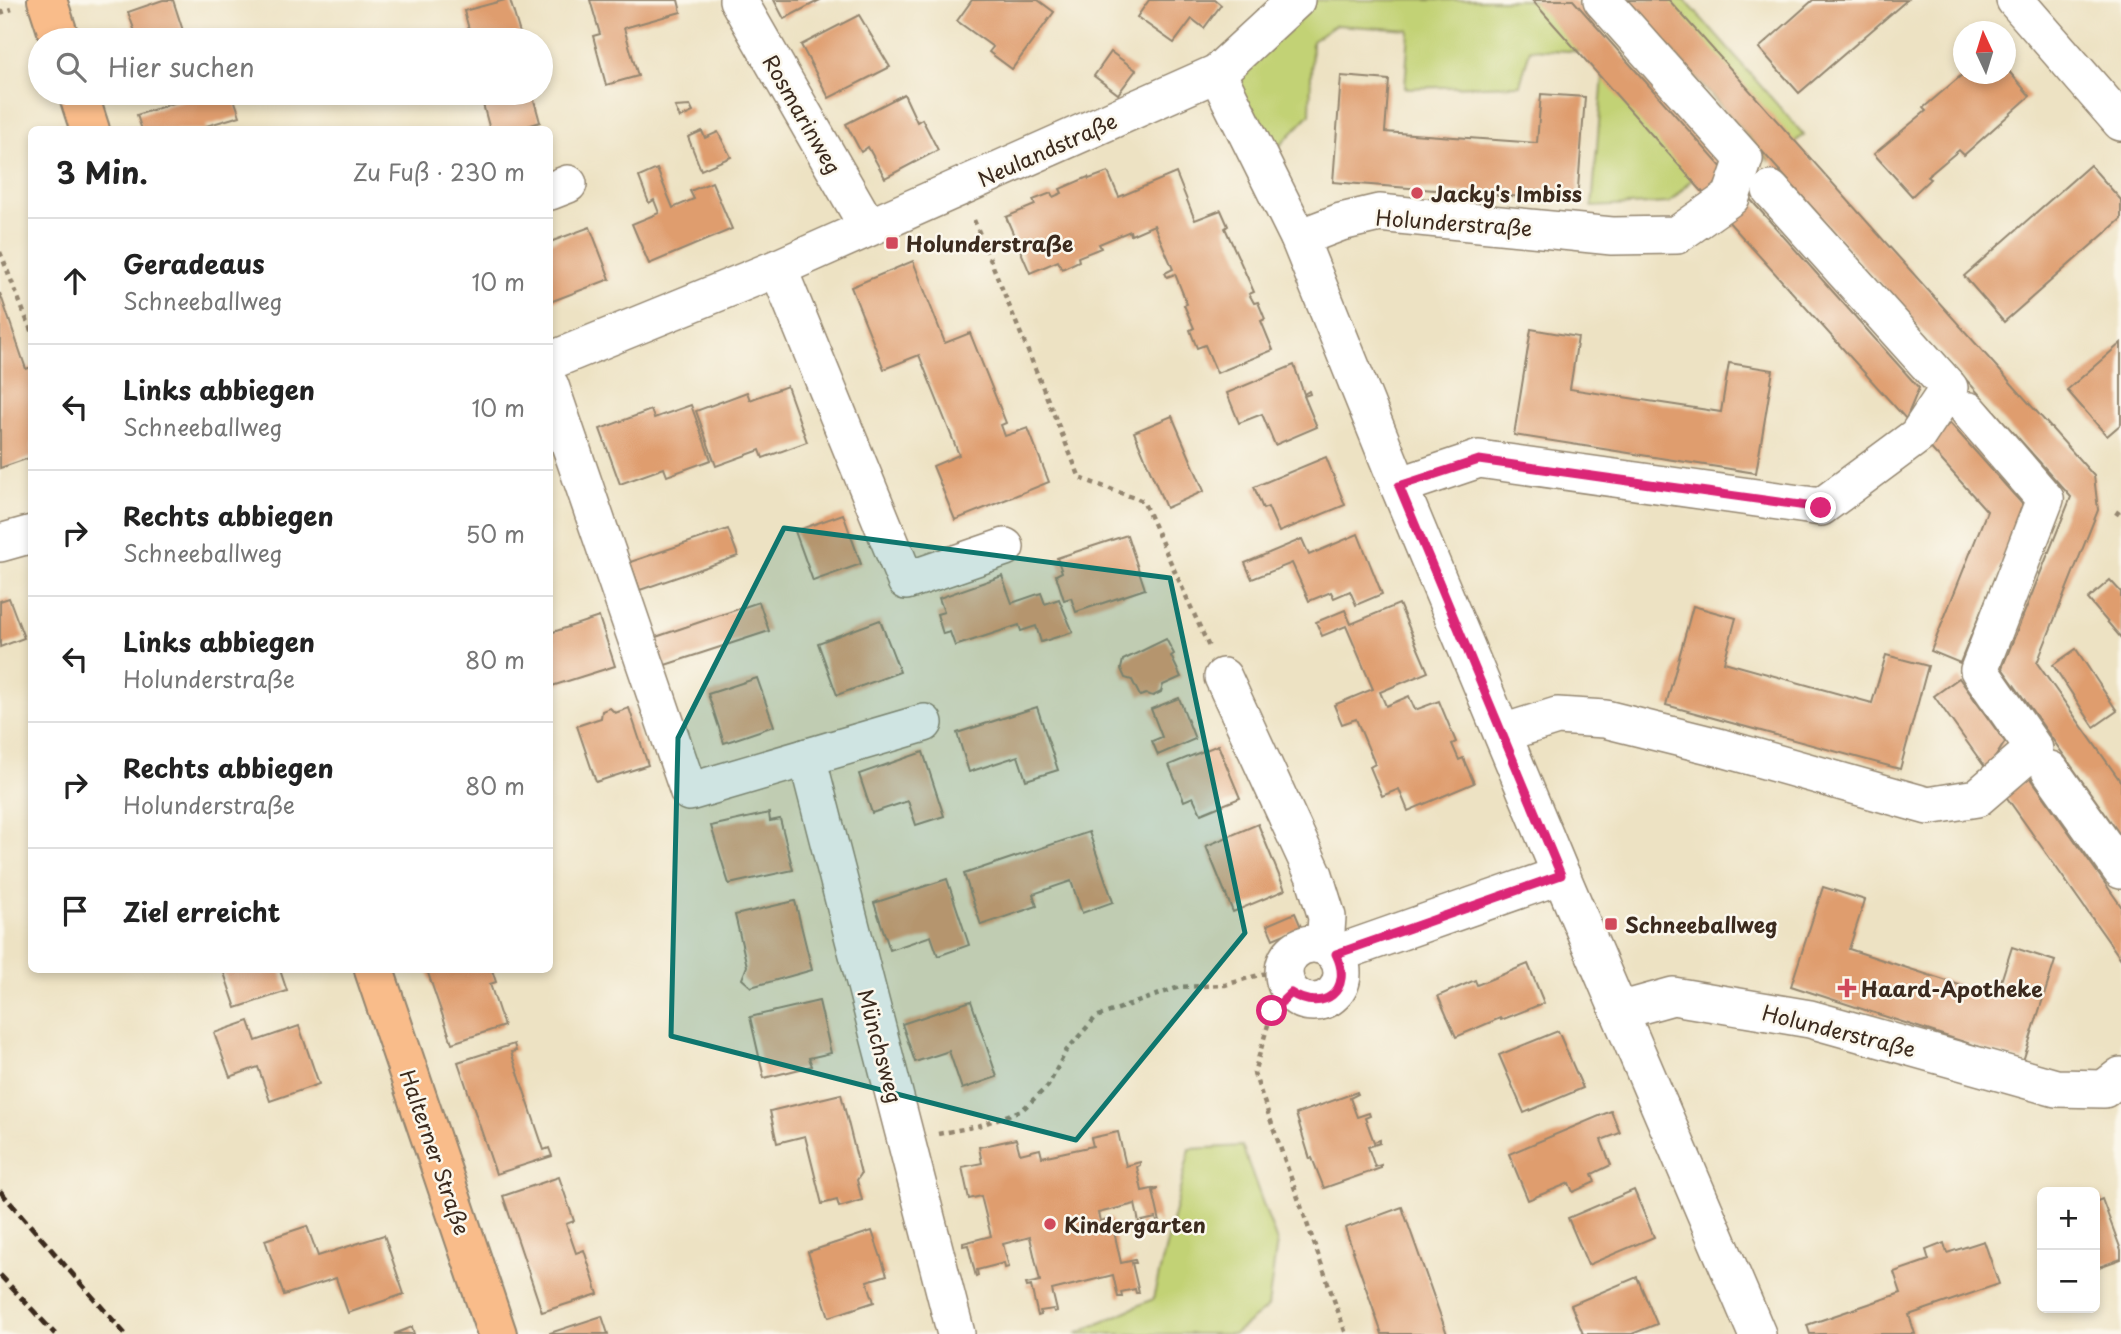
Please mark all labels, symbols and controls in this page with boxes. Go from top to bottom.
north arrow [1953,21,2016,84]
search box [28,28,553,105]
text: Hier suchen [108,47,255,86]
icon: search [52,48,90,86]
street label: Rosmarinweg [756,48,850,180]
street label: Neulandstraße [972,104,1122,194]
text: 3 Min. [56,149,148,194]
text: Zu Fuß · 230 m [353,154,525,189]
place label: Jacky's Imbiss [1431,177,1582,209]
marker: Jacky's Imbiss [1409,185,1425,201]
street label: Holunderstraße [1375,201,1533,243]
place label: Holunderstraße [906,227,1073,259]
marker: Holunderstraße [884,235,900,251]
text: Geradeaus [123,244,265,283]
icon: ahead [56,262,94,300]
text: 10 m [471,264,525,299]
text: Schneeballweg [123,283,283,318]
text: Links abbiegen [123,370,315,409]
icon: left [56,388,94,426]
text: 10 m [471,390,525,425]
text: Schneeballweg [123,409,283,444]
route end [1805,492,1836,523]
text: Rechts abbiegen [123,496,334,535]
icon: right [56,514,94,552]
text: 50 m [465,516,525,551]
text: Schneeballweg [123,535,283,570]
text: Links abbiegen [123,622,315,661]
icon: left [56,640,94,678]
text: 80 m [465,642,525,677]
text: Holunderstraße [123,661,295,696]
text: Rechts abbiegen [123,748,334,787]
icon: right [56,766,94,804]
text: 80 m [465,768,525,803]
text: Holunderstraße [123,787,295,822]
icon: arrive [56,892,94,930]
text: Ziel erreicht [123,892,281,931]
place label: Schneeballweg [1625,908,1778,940]
marker: Schneeballweg [1603,916,1619,932]
place label: Haard-Apotheke [1861,972,2043,1004]
marker: Haard-Apotheke [1839,980,1855,996]
street label: Münchsweg [850,985,912,1107]
route start [1256,995,1287,1026]
street label: Holunderstraße [1759,995,1919,1065]
street label: Halterner Straße [393,1065,479,1239]
map controls [2037,1187,2100,1313]
button: + [2037,1187,2100,1250]
place label: Kindergarten [1064,1208,1206,1240]
marker: Kindergarten [1042,1216,1058,1232]
button: − [2037,1250,2100,1313]

